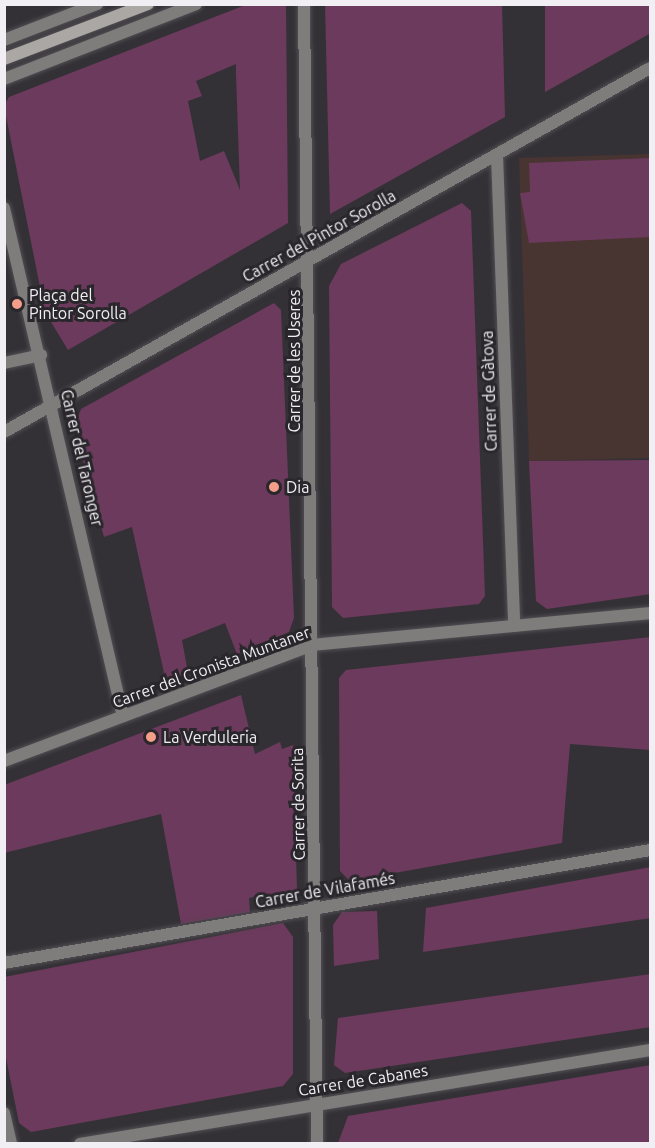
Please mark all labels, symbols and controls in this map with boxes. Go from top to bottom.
street label: Carrer del Pintor Sorolla [239,186,399,286]
place label: Plaça del Pintor Sorolla [29,285,127,323]
street label: Carrer de les Useres [284,290,304,432]
marker: Plaça del Pintor Sorolla [10,297,24,311]
street label: Carrer de Gàtova [477,330,501,452]
street label: Carrer del Taronger [57,388,107,528]
place label: Dia [286,477,309,497]
marker: Dia [267,480,281,494]
street label: Carrer del Cronista Muntaner [110,622,312,712]
place label: La Verduleria [163,727,257,747]
marker: La Verduleria [144,730,158,744]
street label: Carrer de Sorita [287,747,309,861]
street label: Carrer de Vilafamés [254,868,396,912]
street label: Carrer de Cabanes [297,1060,429,1100]

